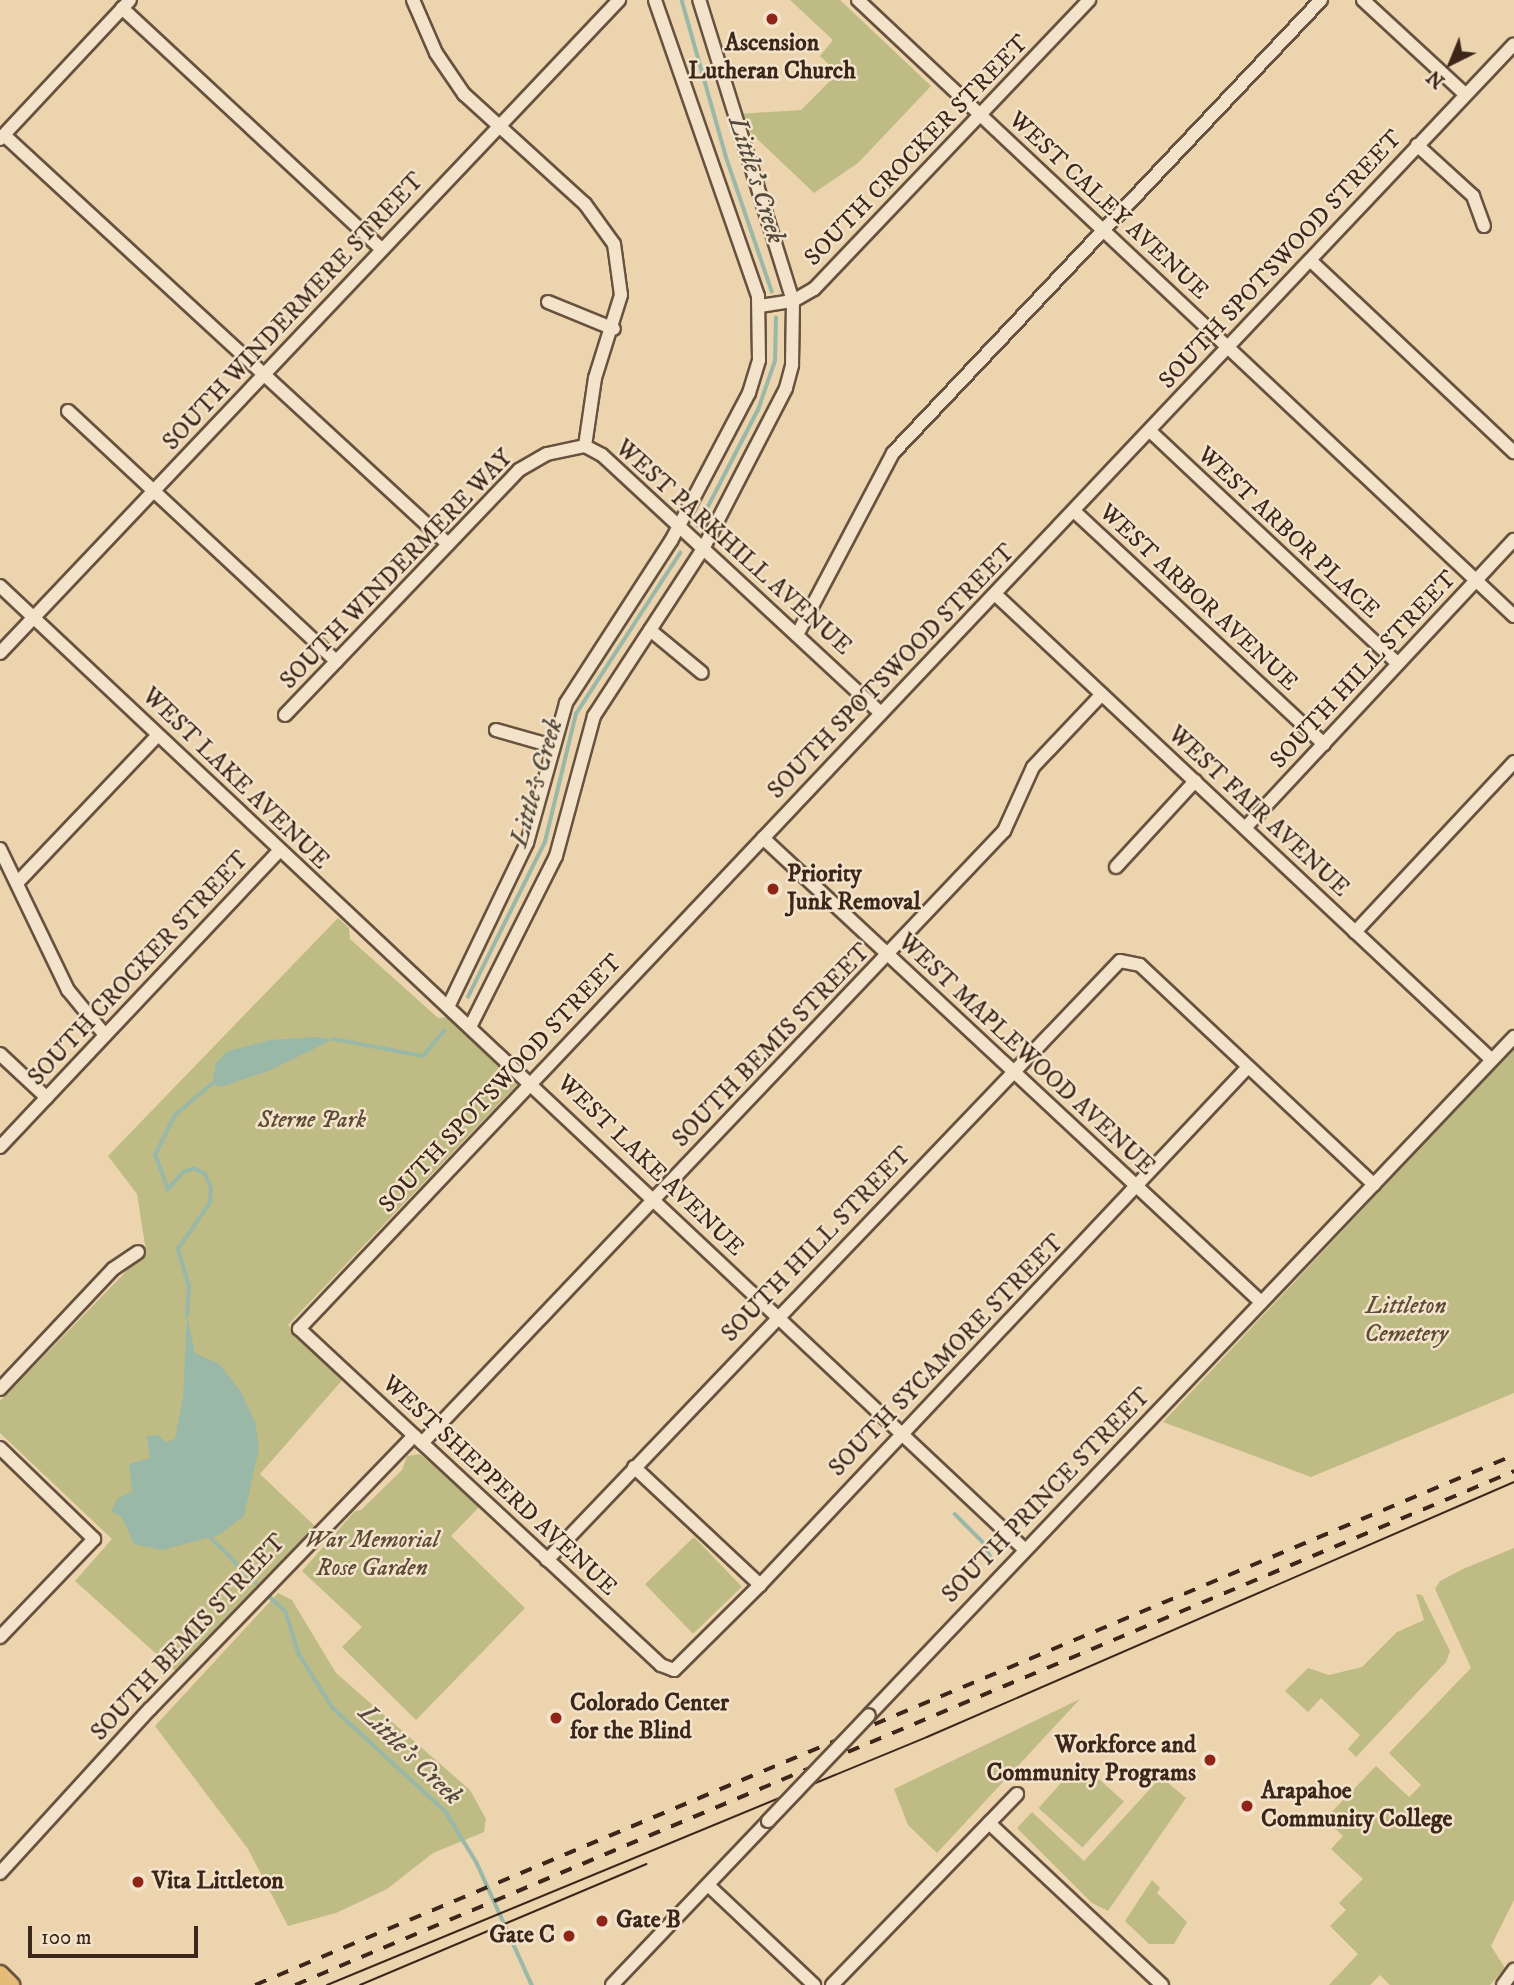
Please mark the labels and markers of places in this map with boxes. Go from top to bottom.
marker: Ascension Lutheran Church [764,11,780,27]
place label: Ascension Lutheran Church [688,30,856,86]
place label: Priority Junk Removal [787,861,921,917]
marker: Priority Junk Removal [765,881,781,897]
place label: Colorado Center for the Blind [570,1690,729,1746]
marker: Colorado Center for the Blind [548,1710,564,1726]
place label: Workforce and Community Programs [987,1732,1196,1788]
marker: Workforce and Community Programs [1202,1752,1218,1768]
place label: Arapahoe Community College [1261,1778,1452,1834]
marker: Arapahoe Community College [1239,1798,1255,1814]
place label: Vita Littleton [152,1868,284,1896]
marker: Vita Littleton [130,1874,146,1890]
place label: Gate B [616,1907,681,1935]
marker: Gate B [594,1913,610,1929]
place label: Gate C [489,1922,555,1950]
marker: Gate C [561,1928,577,1944]

